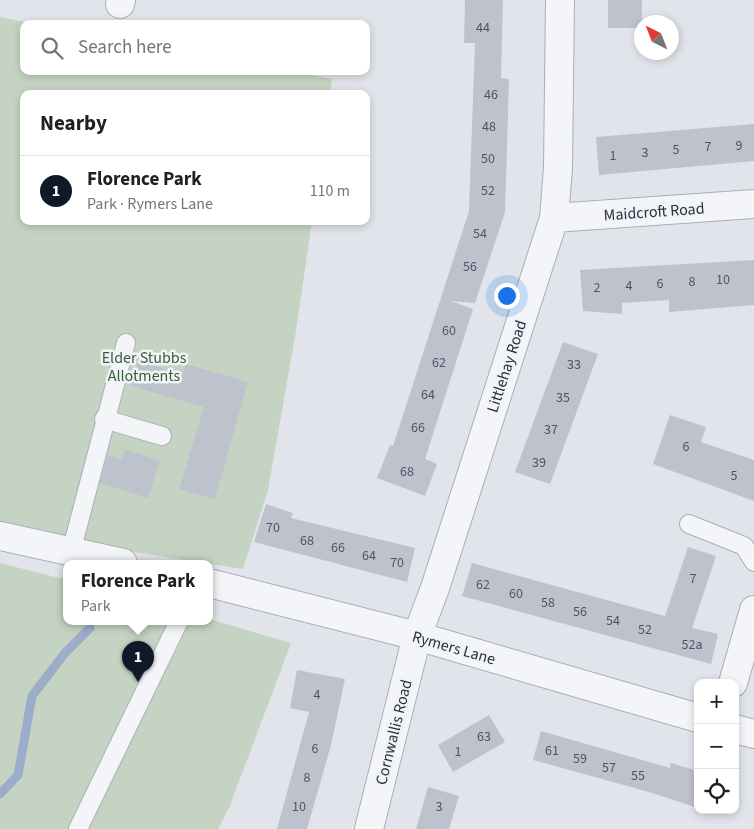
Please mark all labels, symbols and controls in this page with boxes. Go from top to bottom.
north arrow [634,15,679,60]
house number: 44 [476,18,490,38]
search box [20,20,370,75]
icon: search [38,34,66,62]
text: Search here [78,34,172,61]
house number: 46 [484,85,498,105]
text: Nearby [40,108,107,138]
house number: 48 [482,117,496,137]
house number: 9 [736,136,743,156]
house number: 7 [705,137,712,157]
house number: 5 [673,140,680,160]
house number: 3 [642,143,649,163]
house number: 1 [610,146,617,166]
house number: 50 [481,149,495,169]
text: Florence Park [87,166,202,193]
text: 1 [52,180,60,202]
text: 110 m [310,180,350,202]
house number: 52 [481,181,495,201]
text: Park · Rymers Lane [87,193,213,215]
street label: Maidcroft Road [603,198,705,226]
house number: 54 [473,224,487,244]
house number: 56 [463,257,477,277]
house number: 10 [716,270,730,290]
house number: 8 [689,272,696,292]
house number: 6 [657,274,664,294]
house number: 4 [626,276,633,296]
house number: 2 [594,278,601,298]
your location [494,283,520,309]
street label: Littlehay Road [482,317,532,415]
house number: 60 [442,321,456,341]
park label: Elder Stubbs Allotments [102,347,187,387]
house number: 62 [432,353,446,373]
house number: 33 [567,355,581,375]
house number: 64 [421,385,435,405]
house number: 35 [556,388,570,408]
house number: 66 [411,418,425,438]
house number: 37 [544,420,558,440]
house number: 6 [683,437,690,457]
house number: 39 [532,453,546,473]
house number: 68 [400,462,414,482]
house number: 5 [731,466,738,486]
house number: 70 [266,518,280,538]
house number: 68 [300,531,314,551]
house number: 66 [331,538,345,558]
house number: 64 [362,546,376,566]
house number: 70 [390,553,404,573]
popup [63,560,213,625]
text: Florence Park [81,568,195,595]
house number: 7 [690,569,697,589]
house number: 62 [476,575,490,595]
house number: 60 [509,584,523,604]
house number: 58 [541,593,555,613]
text: Park [81,595,111,617]
house number: 56 [573,602,587,622]
house number: 54 [606,611,620,631]
house number: 52 [638,620,652,640]
street label: Rymers Lane [410,626,498,670]
house number: 52a [682,635,702,655]
pin: 1 [122,641,154,682]
street label: Cornwallis Road [370,677,418,787]
map controls [694,679,739,814]
button: + [694,679,739,724]
house number: 4 [314,685,321,705]
button: − [694,724,739,769]
house number: 63 [477,727,491,747]
house number: 6 [312,739,319,759]
house number: 61 [545,741,559,761]
house number: 1 [455,742,462,762]
house number: 59 [573,749,587,769]
house number: 57 [602,758,616,778]
house number: 55 [631,766,645,786]
house number: 8 [304,768,311,788]
button: locate [694,769,739,814]
house number: 10 [292,797,306,817]
house number: 3 [436,797,443,817]

